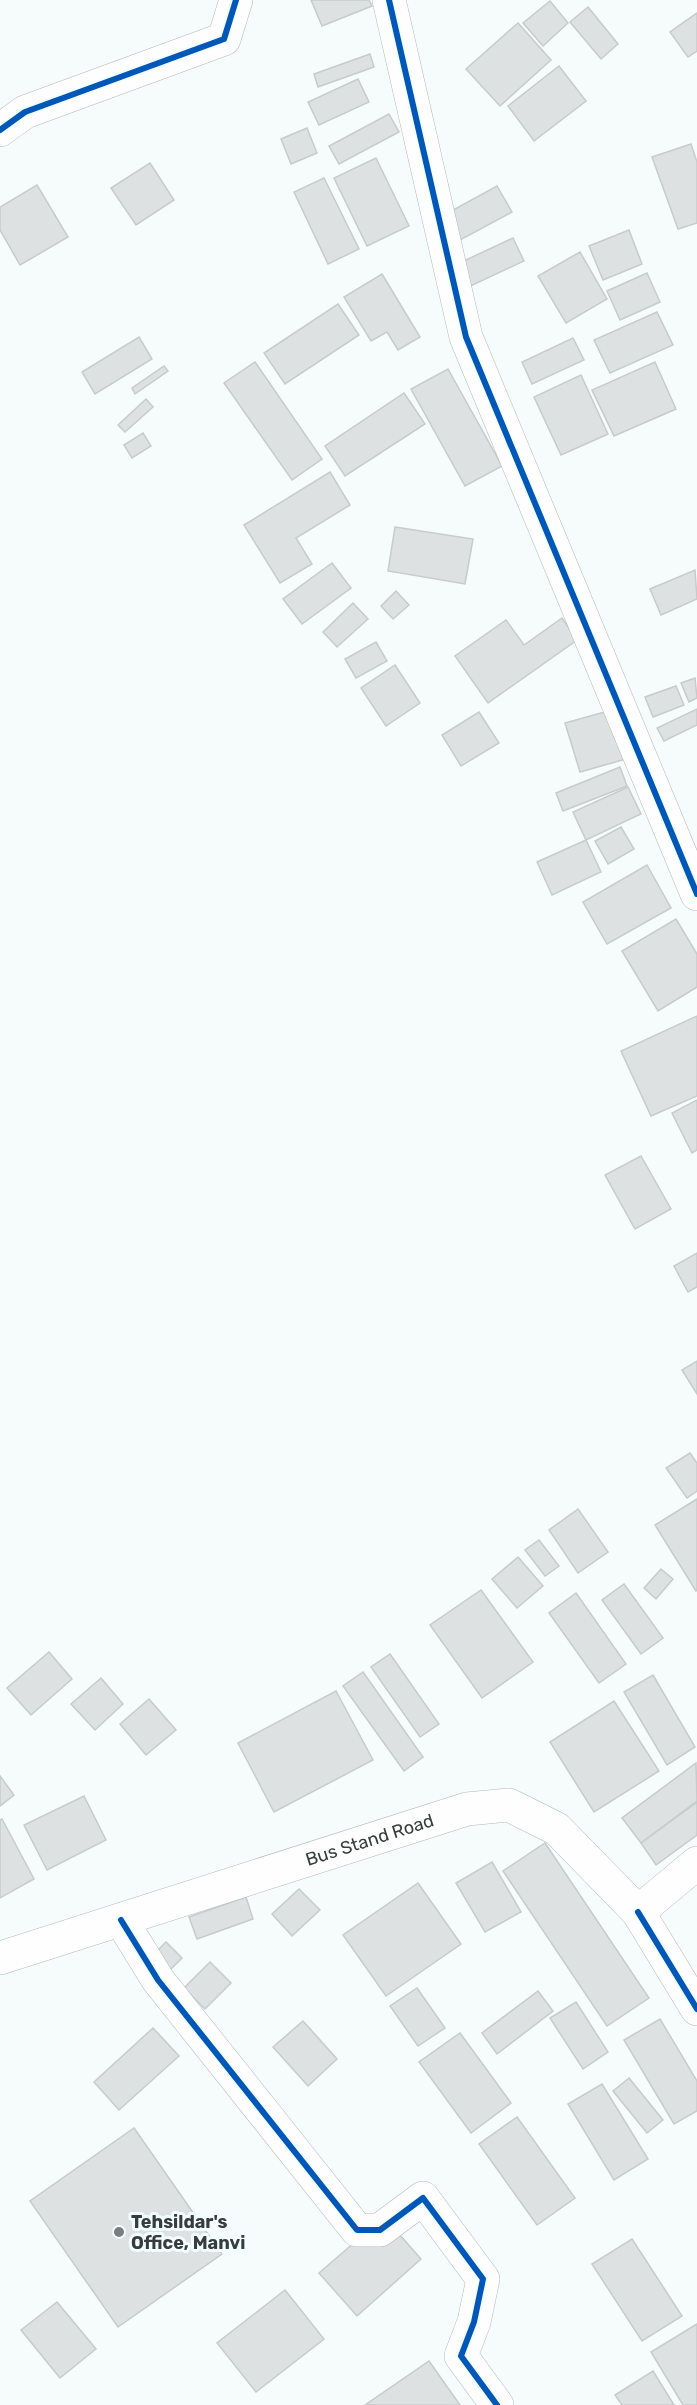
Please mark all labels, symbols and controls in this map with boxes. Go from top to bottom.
street label: Bus Stand Road [303,1809,437,1871]
place label: Tehsildar's Office, Manvi [131,2211,245,2254]
marker: Tehsildar's Office, Manvi [112,2225,126,2239]

